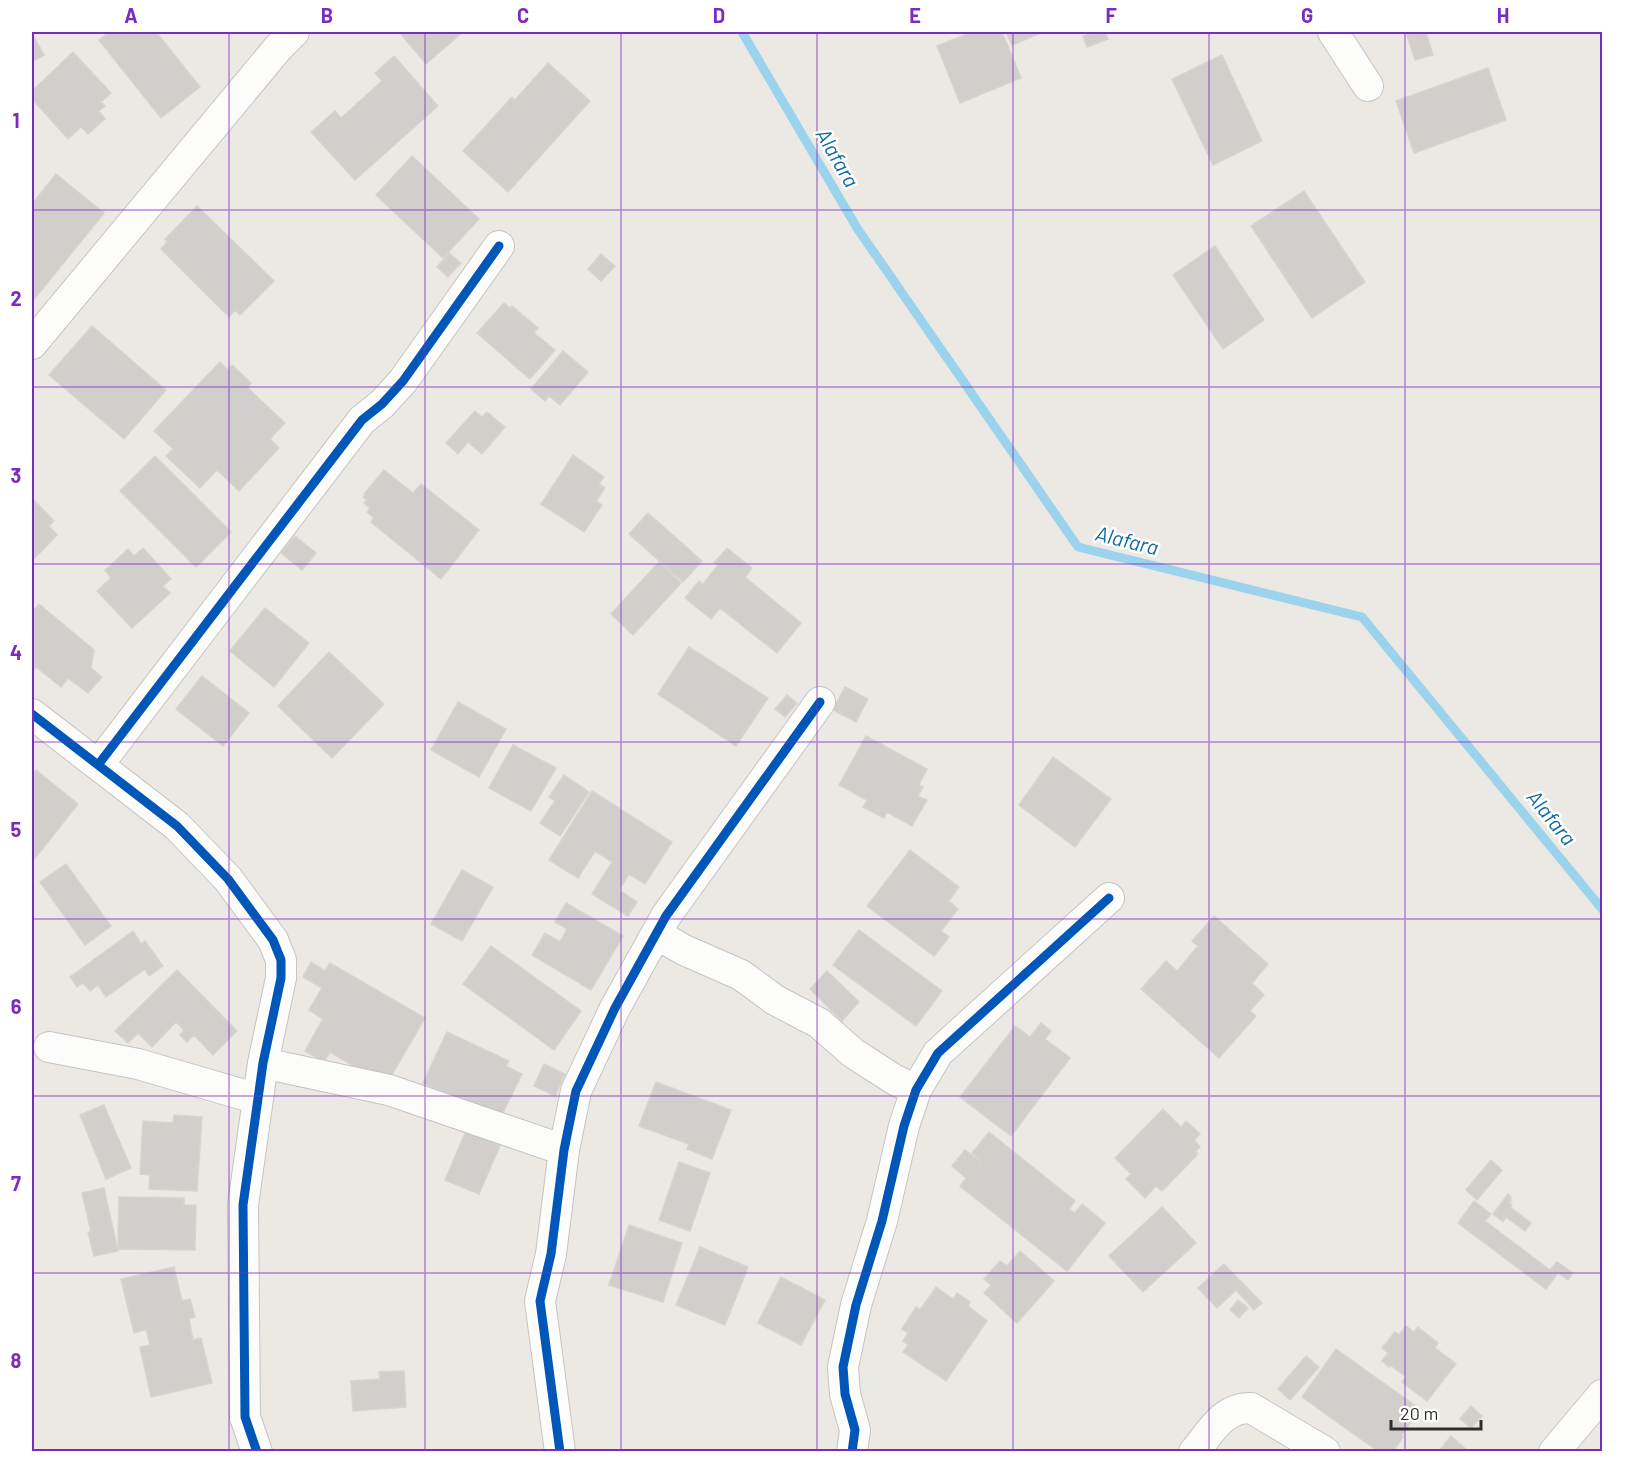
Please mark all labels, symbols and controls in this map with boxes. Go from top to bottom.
text: A [124,3,138,27]
text: B [321,3,333,27]
text: C [517,3,529,27]
text: D [713,3,725,27]
text: E [909,3,921,27]
text: F [1105,3,1117,27]
text: G [1301,3,1313,27]
text: H [1497,3,1509,27]
text: 1 [12,108,20,132]
water label: Alafara [811,123,865,191]
text: 2 [10,286,22,310]
text: 3 [11,463,21,487]
water label: Alafara [1093,520,1161,559]
text: 4 [10,640,22,664]
water label: Alafara [1522,784,1582,850]
text: 5 [11,817,22,841]
text: 6 [11,994,22,1018]
text: 7 [11,1171,21,1195]
text: 8 [11,1348,22,1372]
scale bar [1391,1393,1481,1431]
text: 20 m [1400,1402,1438,1424]

